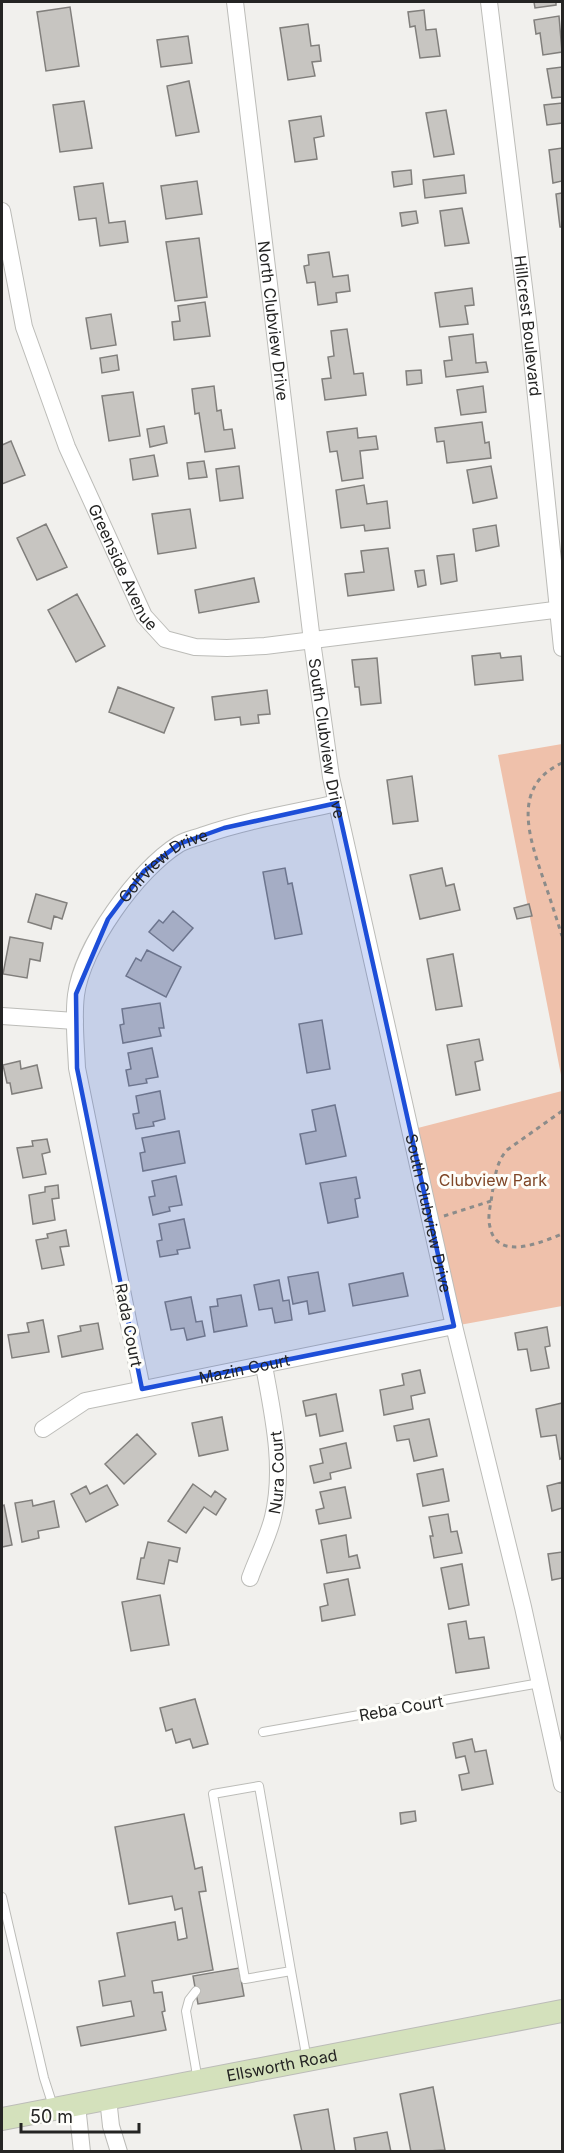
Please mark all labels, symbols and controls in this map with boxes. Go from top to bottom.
street label: North Clubview Drive [254,240,293,402]
street label: Hillcrest Boulevard [510,254,546,397]
street label: Greenside Avenue [84,501,162,634]
street label: South Clubview Drive [304,657,350,820]
street label: Golfview Drive [114,824,210,906]
street label: South Clubview Drive [401,1132,456,1295]
park label: Clubview Park [439,1170,547,1190]
street label: Rada Court [111,1282,147,1368]
street label: Mazin Court [197,1350,292,1388]
street label: Nura Court [264,1430,288,1516]
street label: Reba Court [357,1691,445,1725]
street label: Ellsworth Road [225,2045,339,2085]
scale bar [21,2096,140,2134]
text: 50 m [30,2106,73,2127]

